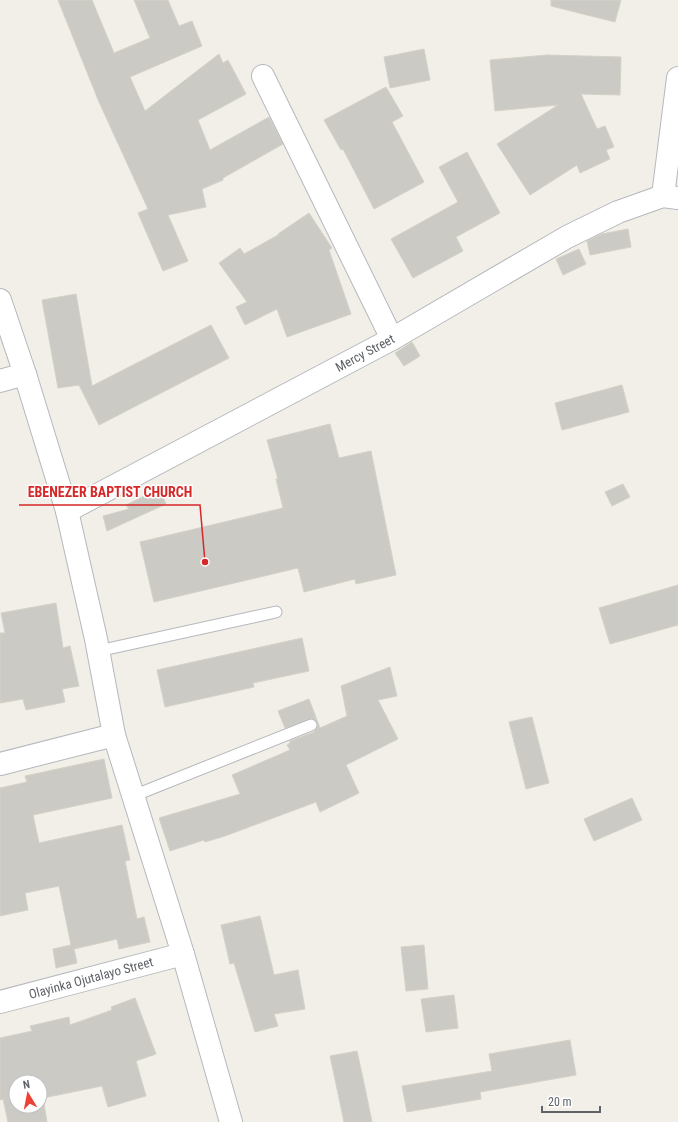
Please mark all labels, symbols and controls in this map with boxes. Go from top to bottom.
street label: Mercy Street [333,331,397,375]
callout: EBENEZER BAPTIST CHURCH [19,479,200,505]
text: EBENEZER BAPTIST CHURCH [28,484,192,500]
street label: Olayinka Ojutalayo Street [27,954,155,1002]
north arrow [8,1074,48,1114]
text: N [22,1078,31,1092]
scale bar [542,1088,600,1114]
text: 20 m [548,1095,572,1109]

